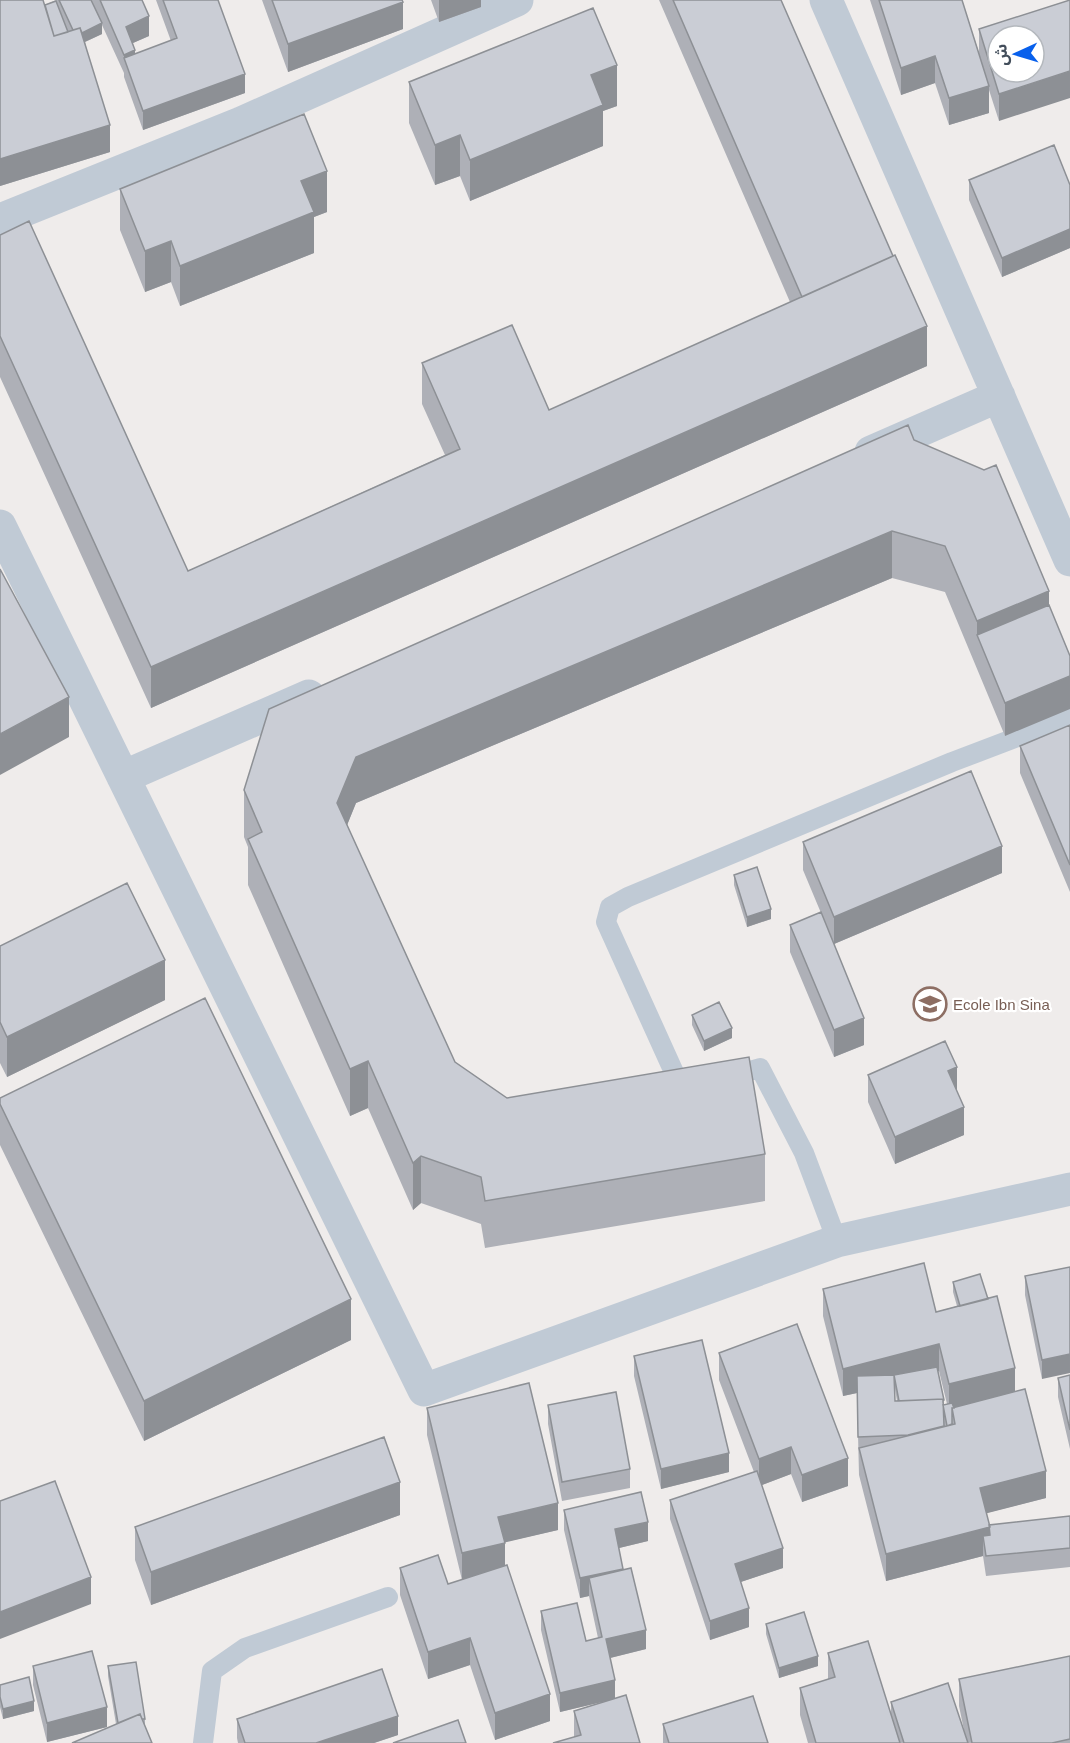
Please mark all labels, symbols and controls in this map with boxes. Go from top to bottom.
north arrow [986,24,1046,84]
text: ش [992,43,1012,67]
school or university icon: Ecole Ibn Sina [912,986,948,1022]
place label: Ecole Ibn Sina [953,996,1050,1013]

